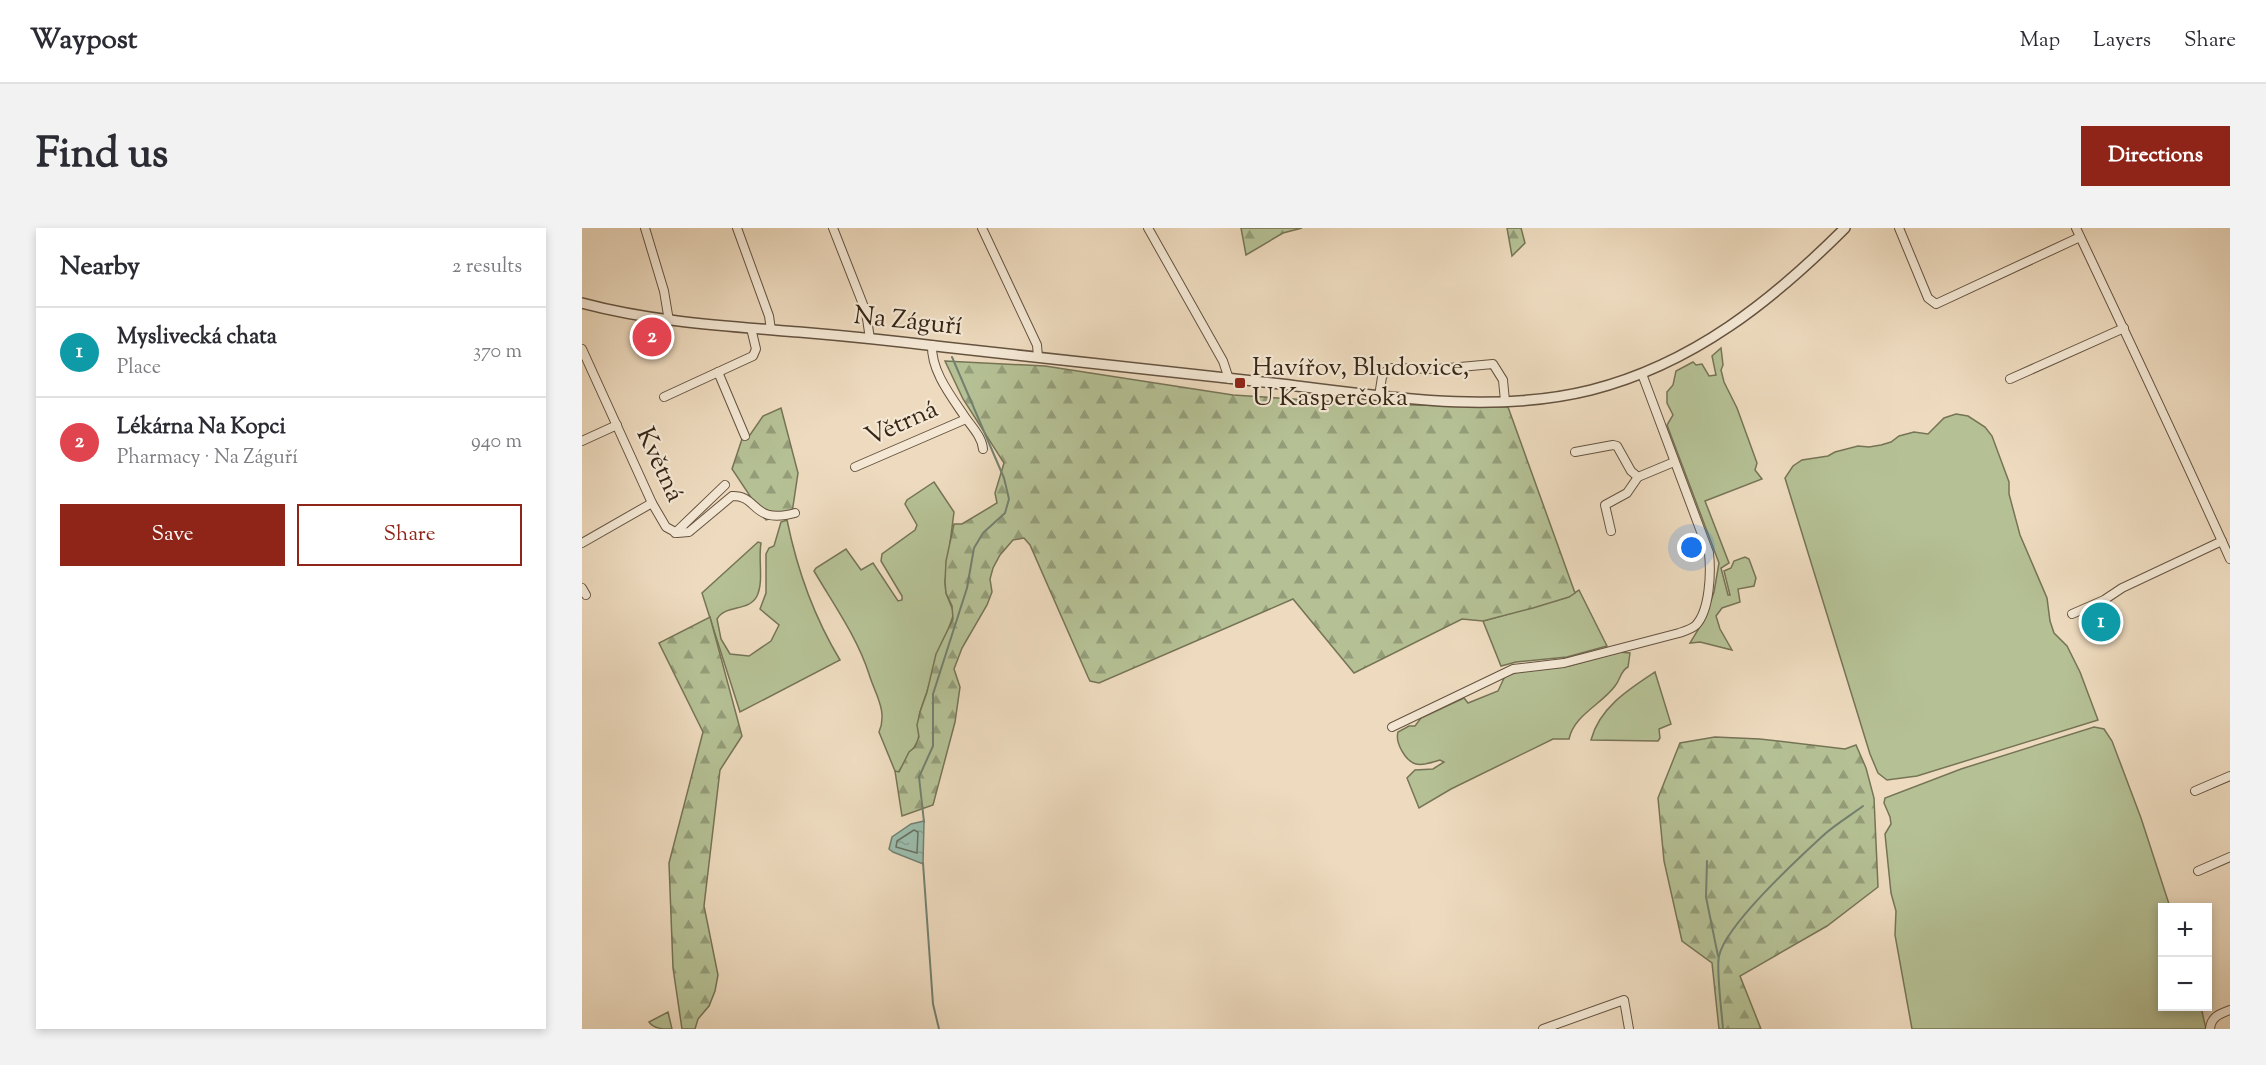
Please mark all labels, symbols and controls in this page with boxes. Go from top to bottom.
text: Waypost [30,21,137,61]
text: Map [2020,26,2060,56]
text: Layers [2093,26,2151,56]
text: Share [2184,26,2236,56]
text: Find us [36,126,168,186]
button: Directions [2081,126,2230,186]
text: Nearby [60,249,140,286]
text: 2 results [452,253,522,282]
street label: Na Záguří [852,298,964,346]
pin: 2 [632,314,672,360]
text: Myslivecká chata [117,322,277,354]
text: 1 [76,338,83,367]
text: 370 m [473,338,522,367]
place label: Havířov, Bludovice, U Kasperčoka [1252,350,1469,417]
text: Place [117,354,161,383]
marker: Havířov, Bludovice, U Kasperčoka [1233,376,1247,390]
street label: Větrná [860,392,944,456]
text: Lékárna Na Kopci [117,412,286,444]
street label: Květná [626,422,692,508]
text: 2 [75,428,84,457]
text: 940 m [471,428,522,457]
text: Pharmacy · Na Záguří [117,444,298,473]
button: Save [60,504,285,566]
button: Share [297,504,522,566]
your location [1677,533,1706,562]
pin: 1 [2082,600,2120,644]
map controls [2158,903,2212,1011]
button: + [2158,903,2212,957]
button: − [2158,957,2212,1011]

